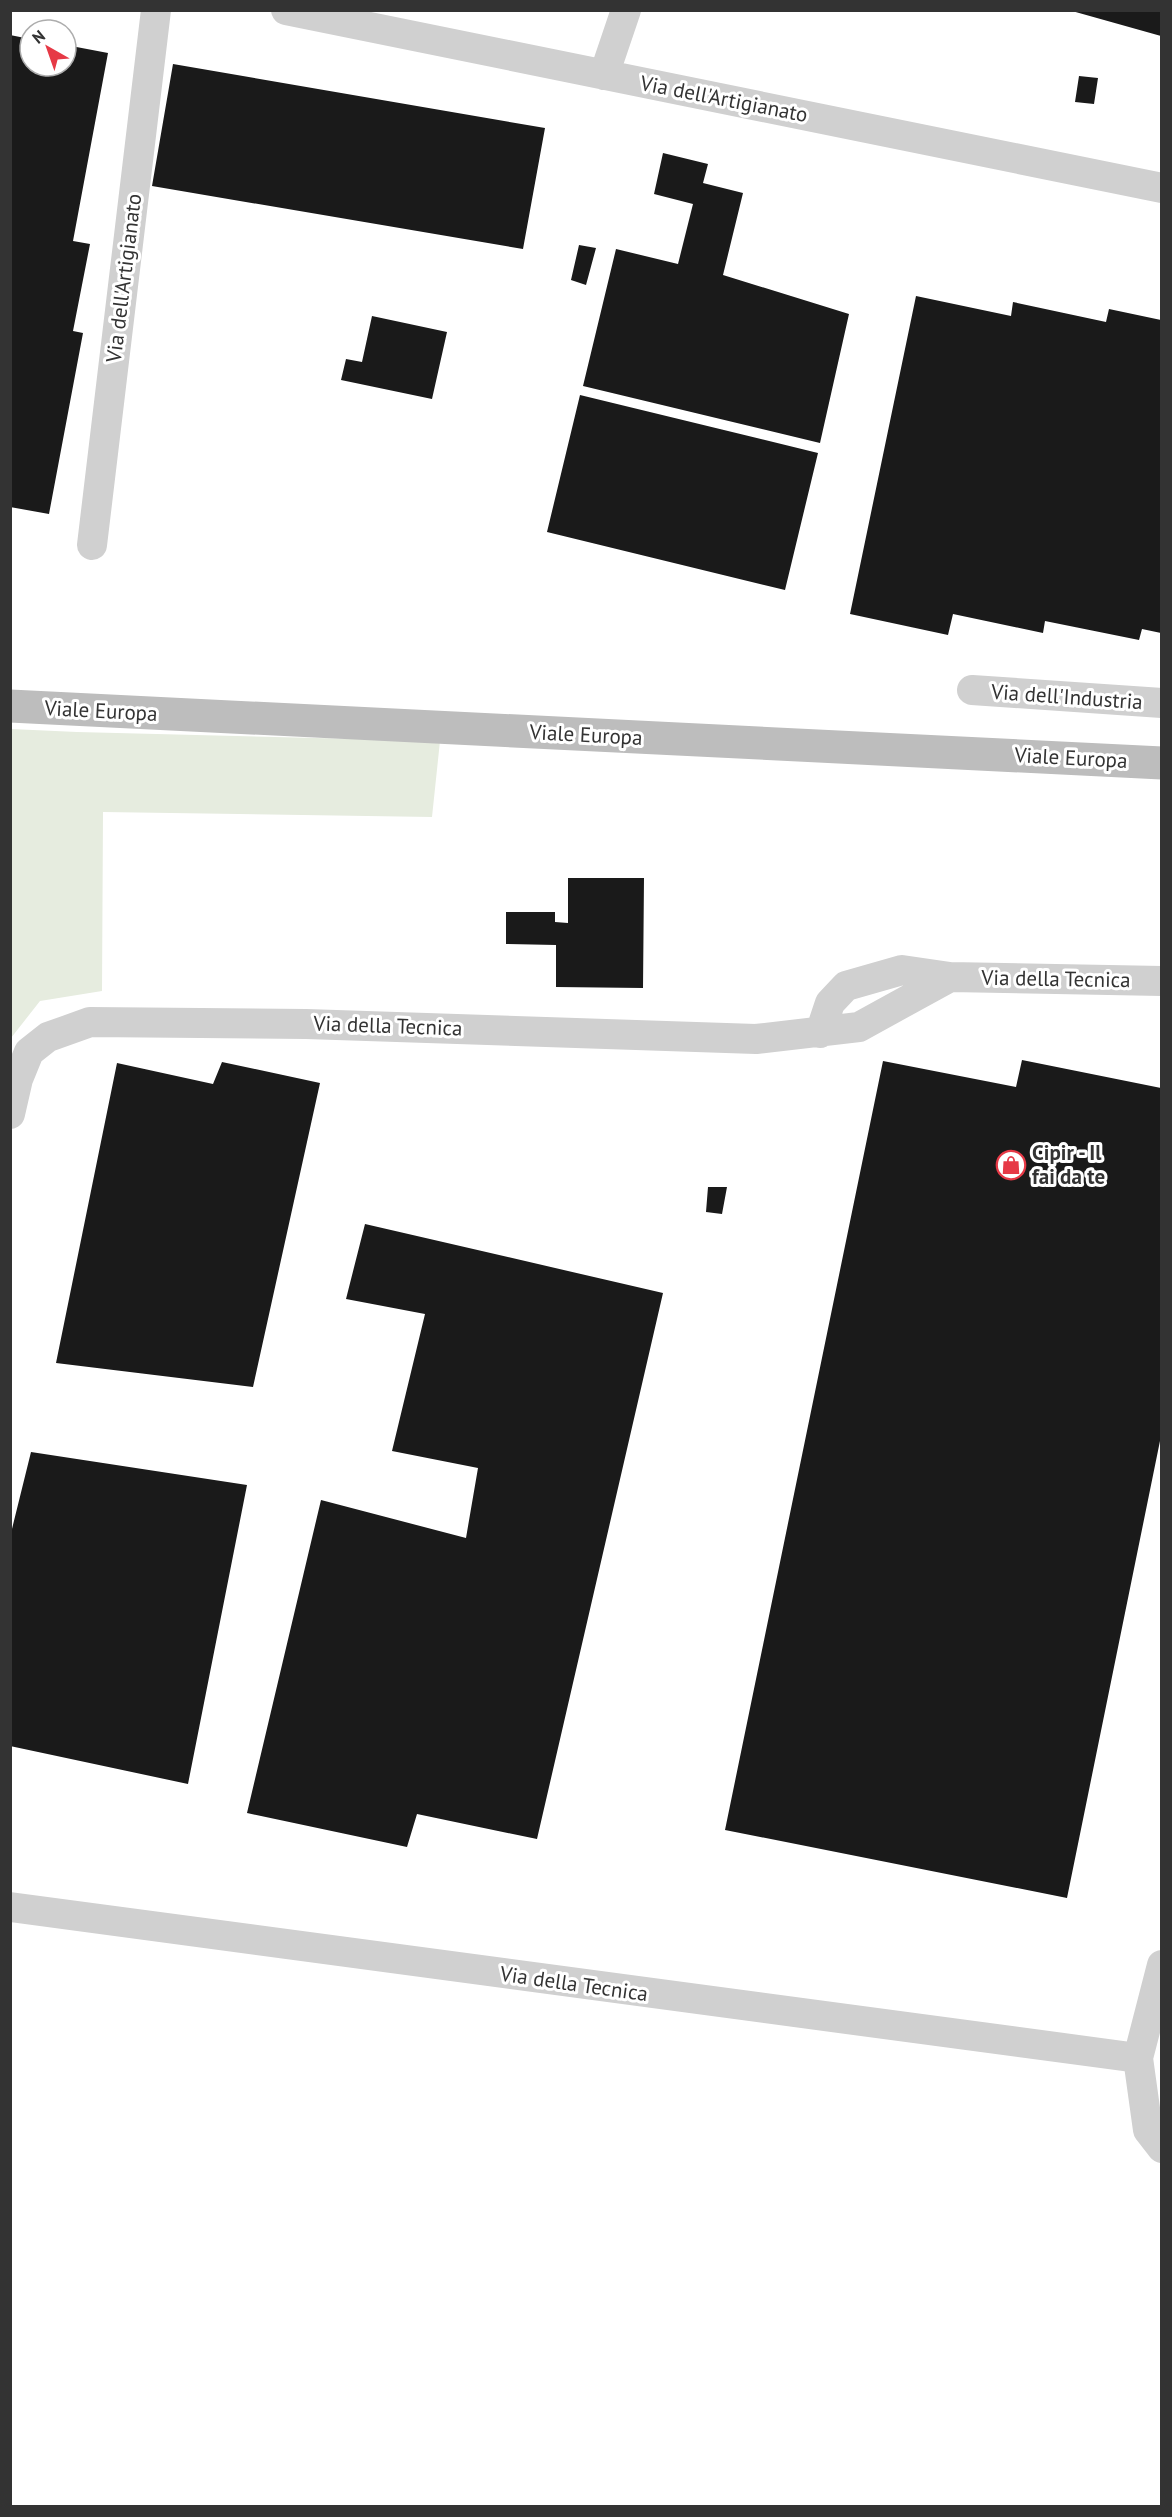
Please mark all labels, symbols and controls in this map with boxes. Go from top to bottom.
north arrow [18,18,78,78]
text: N [28,25,49,48]
street label: Via dell'Artigianato [637,69,810,128]
street label: Via dell'Artigianato [100,192,147,365]
street label: Via dell'Industria [989,678,1144,715]
street label: Viale Europa [43,694,158,727]
street label: Viale Europa [528,718,643,751]
street label: Viale Europa [1013,741,1128,774]
street label: Via della Tecnica [980,964,1131,993]
street label: Via della Tecnica [312,1009,463,1042]
place label: Cipir - Il fai da te [1032,1139,1105,1190]
shop icon: Cipir - Il fai da te [995,1149,1027,1181]
street label: Via della Tecnica [497,1960,650,2007]

